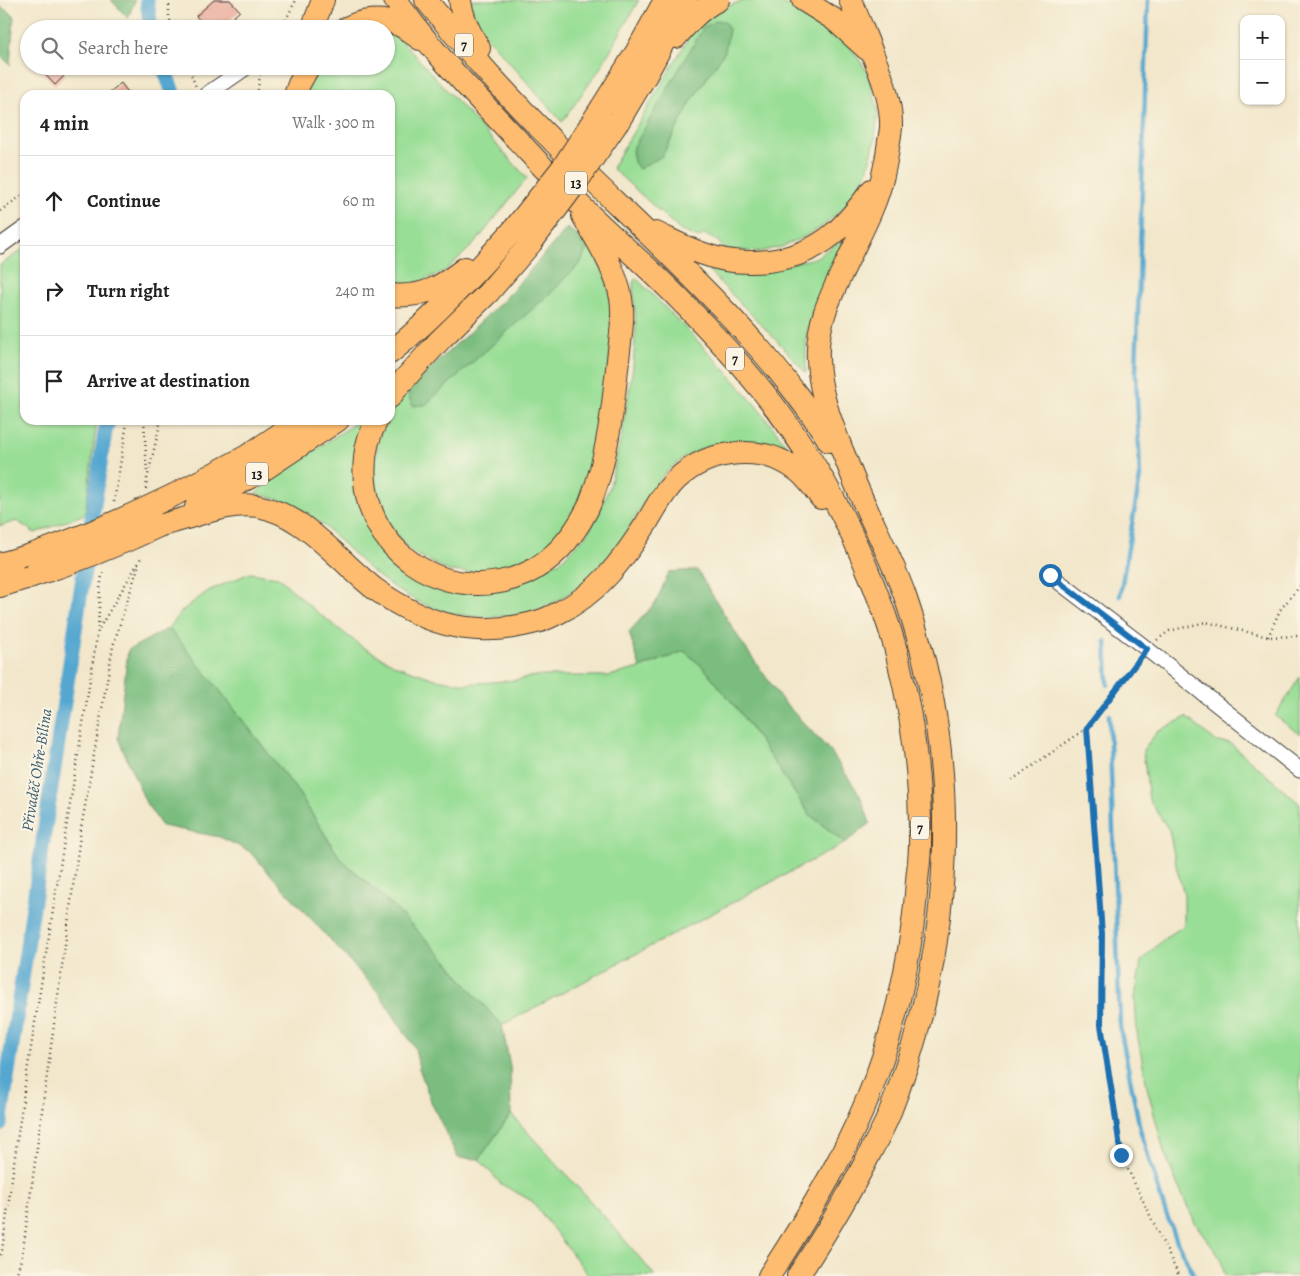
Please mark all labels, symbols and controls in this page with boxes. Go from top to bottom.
map controls [1240,15,1285,105]
button: + [1240,15,1285,60]
search box [20,20,395,75]
icon: search [38,34,66,62]
road number: 7 [455,34,473,56]
text: Search here [78,35,168,61]
button: − [1240,60,1285,105]
text: 4 min [40,109,89,137]
text: Walk · 300 m [292,112,375,134]
road number: 13 [565,172,587,194]
icon: ahead [40,187,68,215]
text: Continue [87,188,161,214]
text: 60 m [343,190,375,212]
icon: right [40,277,68,305]
text: Turn right [87,278,169,304]
text: 240 m [335,280,375,302]
road number: 7 [726,348,744,370]
icon: arrive [40,367,68,395]
text: Arrive at destination [87,368,250,394]
road number: 13 [246,462,268,486]
route start [1039,564,1062,587]
water label: Přivaděč Ohře-Bílina [16,706,58,833]
road number: 7 [911,816,929,840]
route end [1110,1144,1133,1167]

